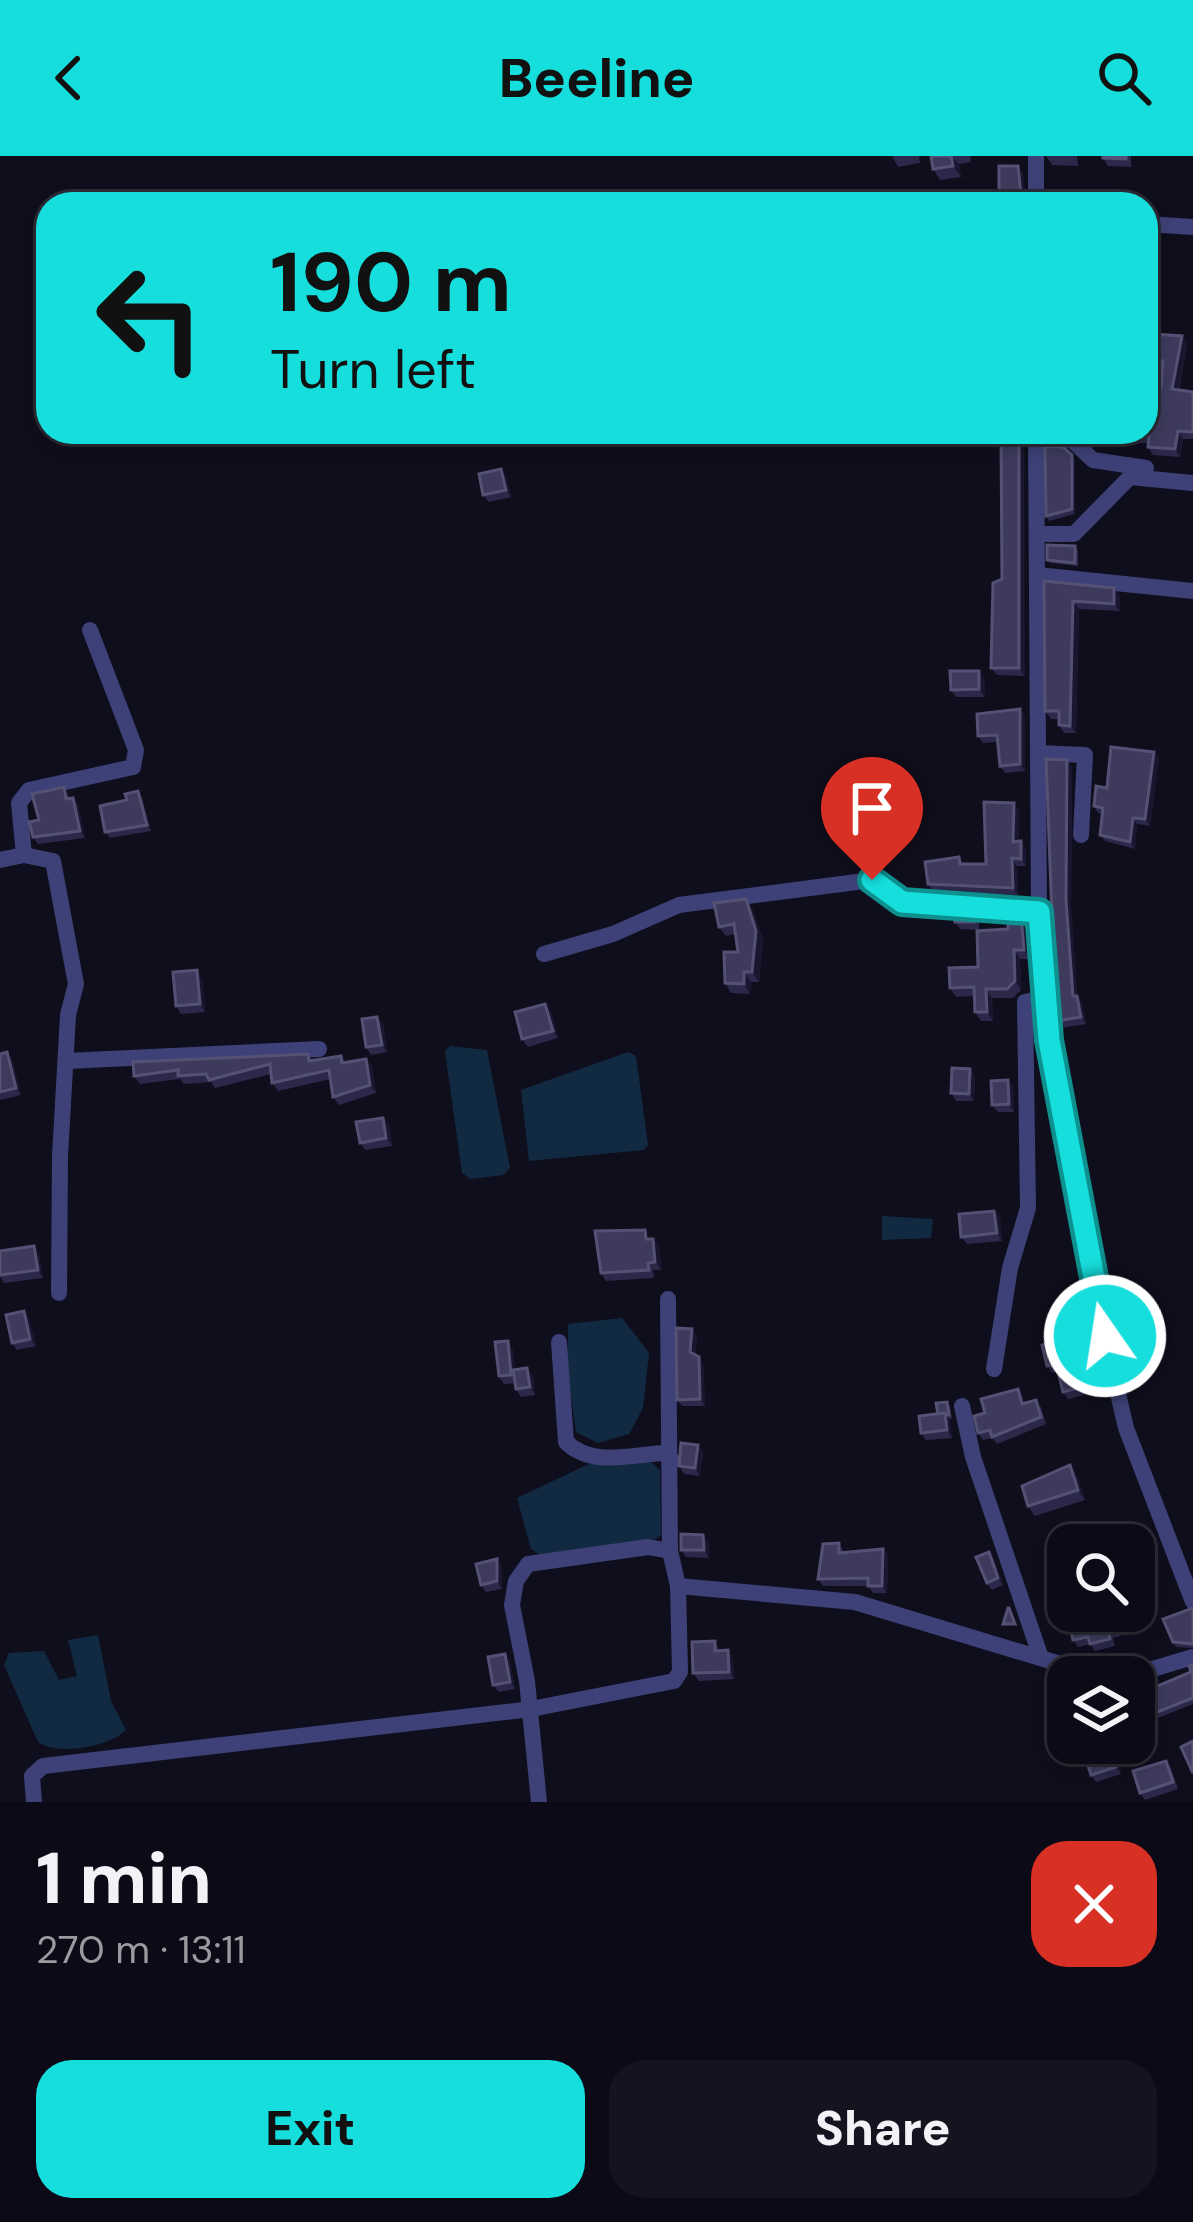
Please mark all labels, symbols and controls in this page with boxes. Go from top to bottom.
text: Beeline [499,43,694,114]
icon: back [36,45,102,111]
icon: search [1091,45,1157,111]
text: 190 m [270,228,512,337]
icon: left [72,240,228,396]
text: Turn left [270,334,476,405]
pin [821,757,923,880]
icon: arrive [839,775,905,841]
position arrow [1042,1273,1168,1399]
map controls [1047,1524,1155,1764]
button: search [1047,1524,1155,1632]
button: layers [1047,1656,1155,1764]
text: 1 min [36,1832,212,1925]
button: close [1031,1841,1157,1967]
text: 270 m · 13:11 [36,1924,246,1975]
button: Exit [36,2060,585,2198]
button: Share [609,2060,1157,2198]

